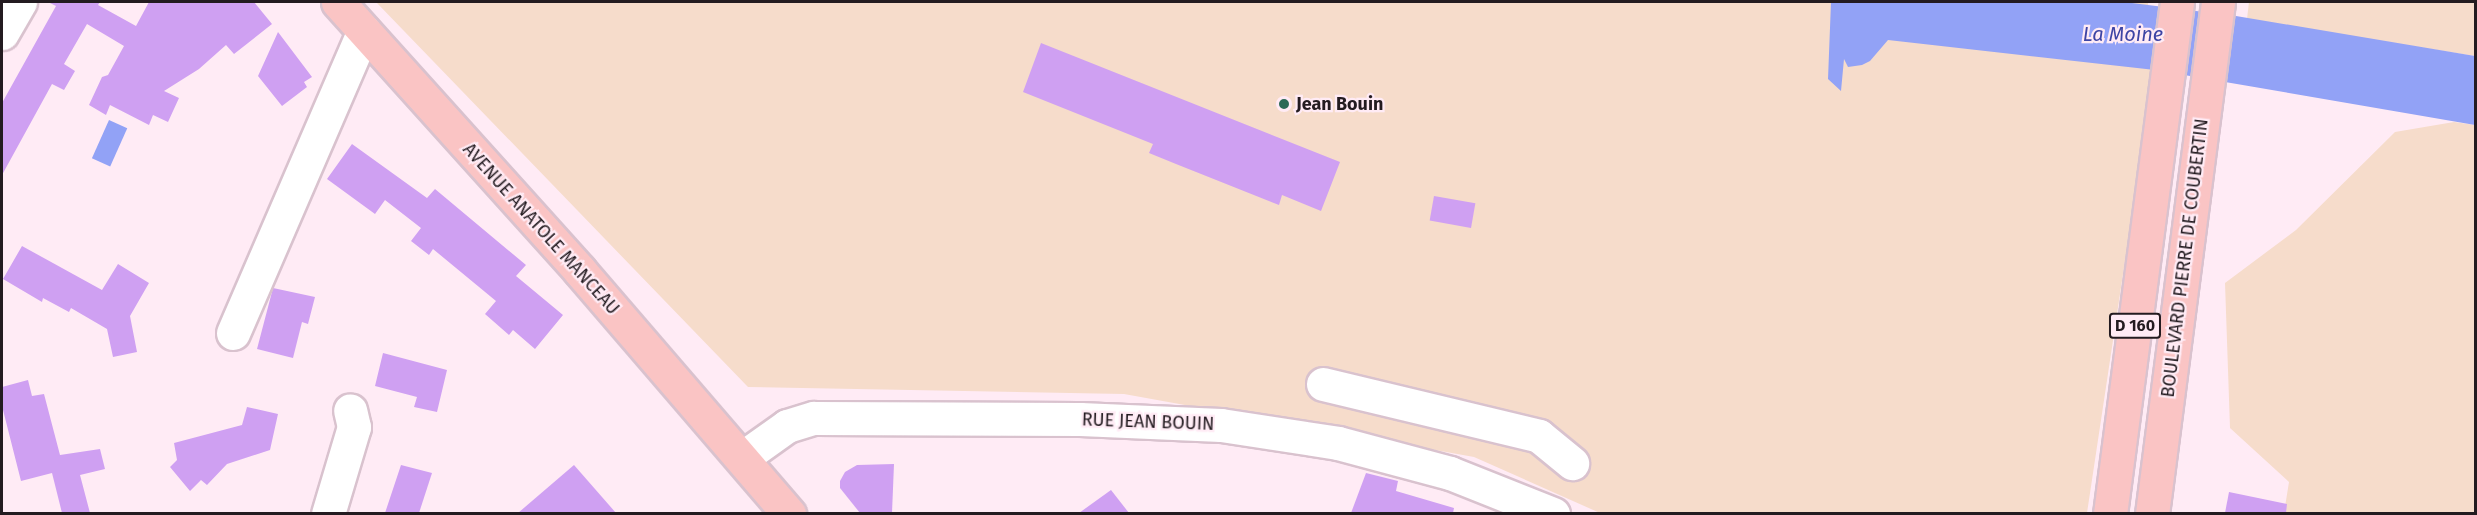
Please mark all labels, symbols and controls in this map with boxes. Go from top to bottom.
water label: La Moine [2083,22,2163,46]
place label: Jean Bouin [1296,93,1383,115]
marker: Jean Bouin [1277,97,1291,111]
street label: BOULEVARD PIERRE DE COUBERTIN [2157,117,2213,399]
street label: AVENUE ANATOLE MANCEAU [458,139,624,319]
road number: D 160 [2108,313,2162,339]
street label: RUE JEAN BOUIN [1081,409,1215,435]

